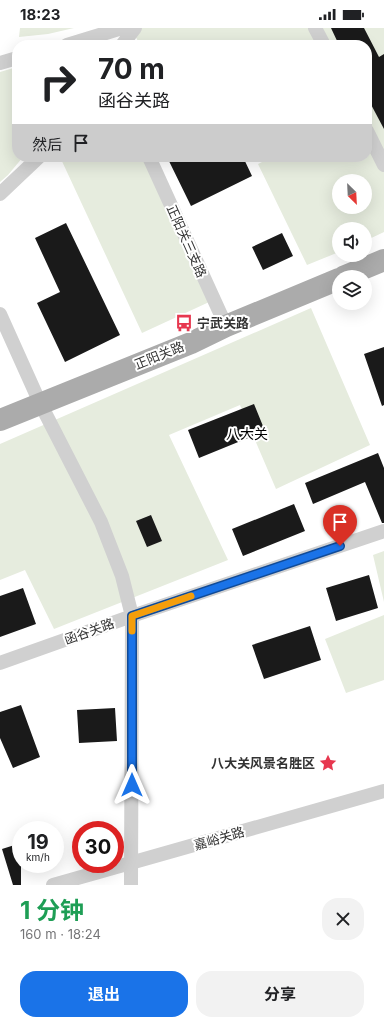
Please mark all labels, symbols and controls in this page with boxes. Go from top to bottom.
text: 18:23 [20,5,60,24]
text: 70 m [98,52,165,86]
icon: right [32,56,84,108]
text: 函谷关路 [98,90,170,111]
icon: arrive [70,132,92,154]
text: 然后 [32,135,62,154]
north arrow [332,174,372,214]
map controls [332,174,372,310]
street label: 正阳关三支路 [164,202,210,280]
button: sound [332,222,372,262]
button: layers [332,270,372,310]
bus stop icon: 宁武关路 [174,313,194,333]
place label: 宁武关路 [197,315,249,331]
street label: 正阳关路 [132,338,186,372]
district label: 八大关 [226,425,268,442]
pin [323,505,357,546]
icon: arrive [329,511,351,533]
street label: 函谷关路 [62,615,116,647]
place icon: 八大关风景名胜区 [318,753,338,773]
place label: 八大关风景名胜区 [211,755,315,771]
position arrow [111,764,153,806]
speed limit sign: 30 [72,821,124,873]
street label: 嘉峪关路 [192,823,246,853]
text: 19 [27,830,49,854]
text: km/h [26,851,50,863]
text: 1 分钟 [20,896,84,925]
button: close [322,898,364,940]
text: 160 m · 18:24 [20,926,101,942]
button: 退出 [20,971,188,1017]
button: 分享 [196,971,364,1017]

